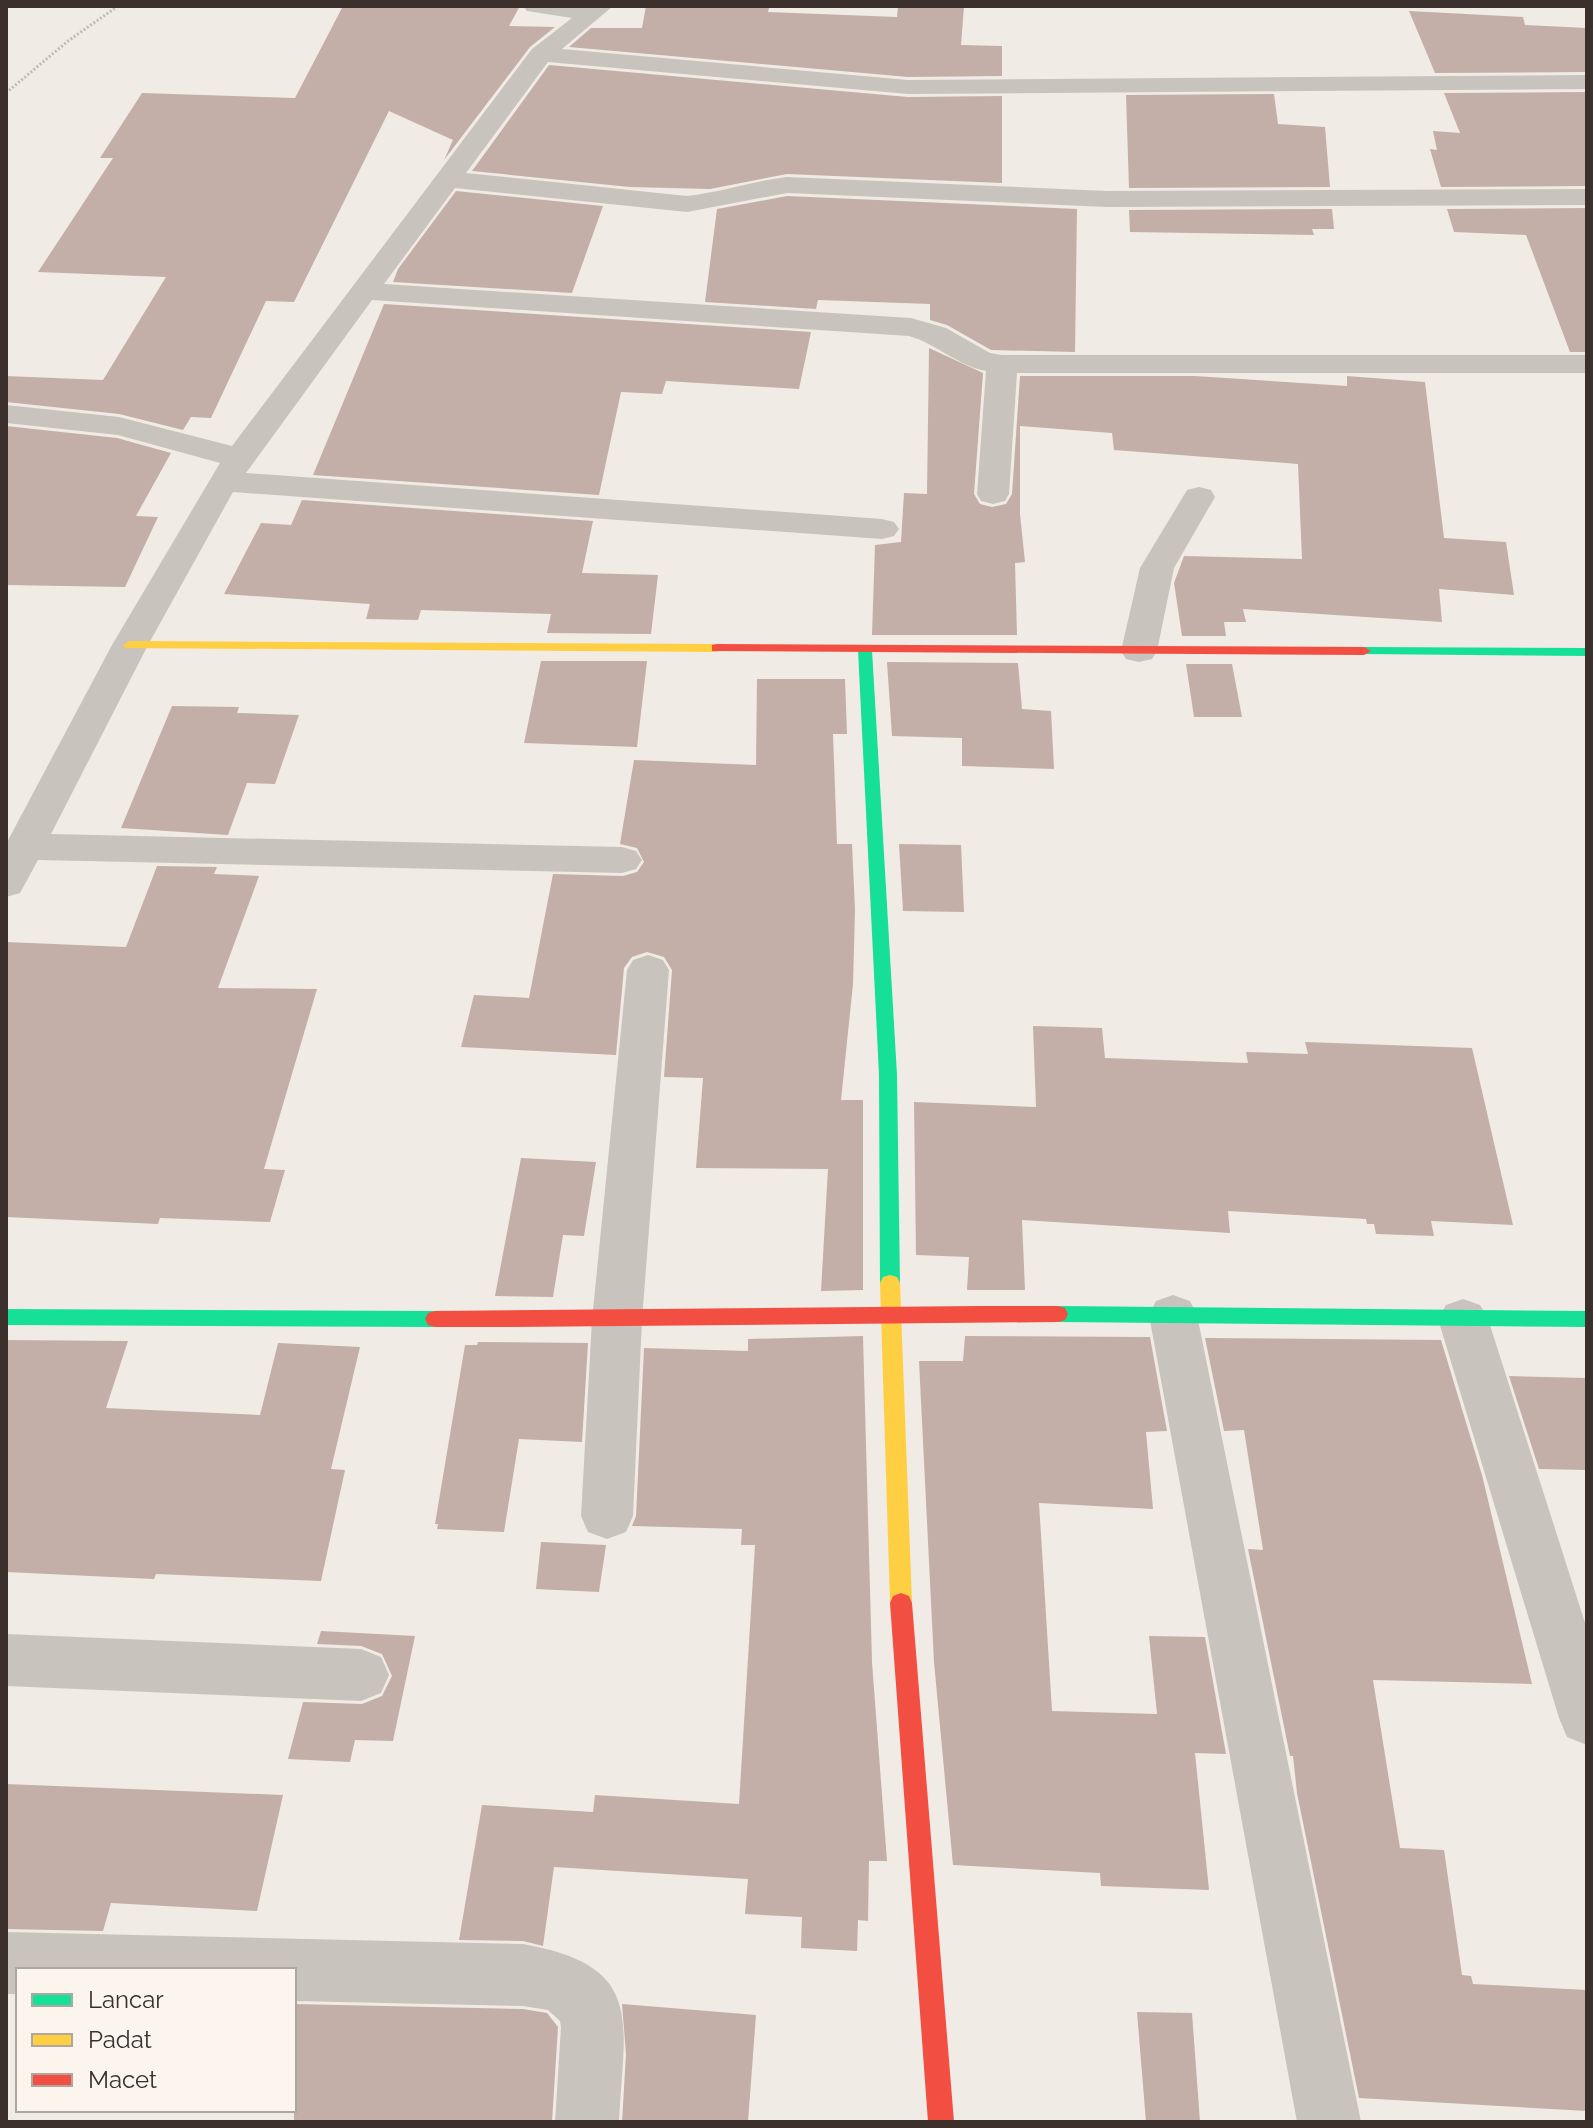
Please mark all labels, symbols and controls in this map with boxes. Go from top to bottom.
legend [16,1968,296,2112]
text: Lancar [88,1985,164,2014]
text: Padat [88,2025,152,2054]
text: Macet [88,2065,157,2094]

